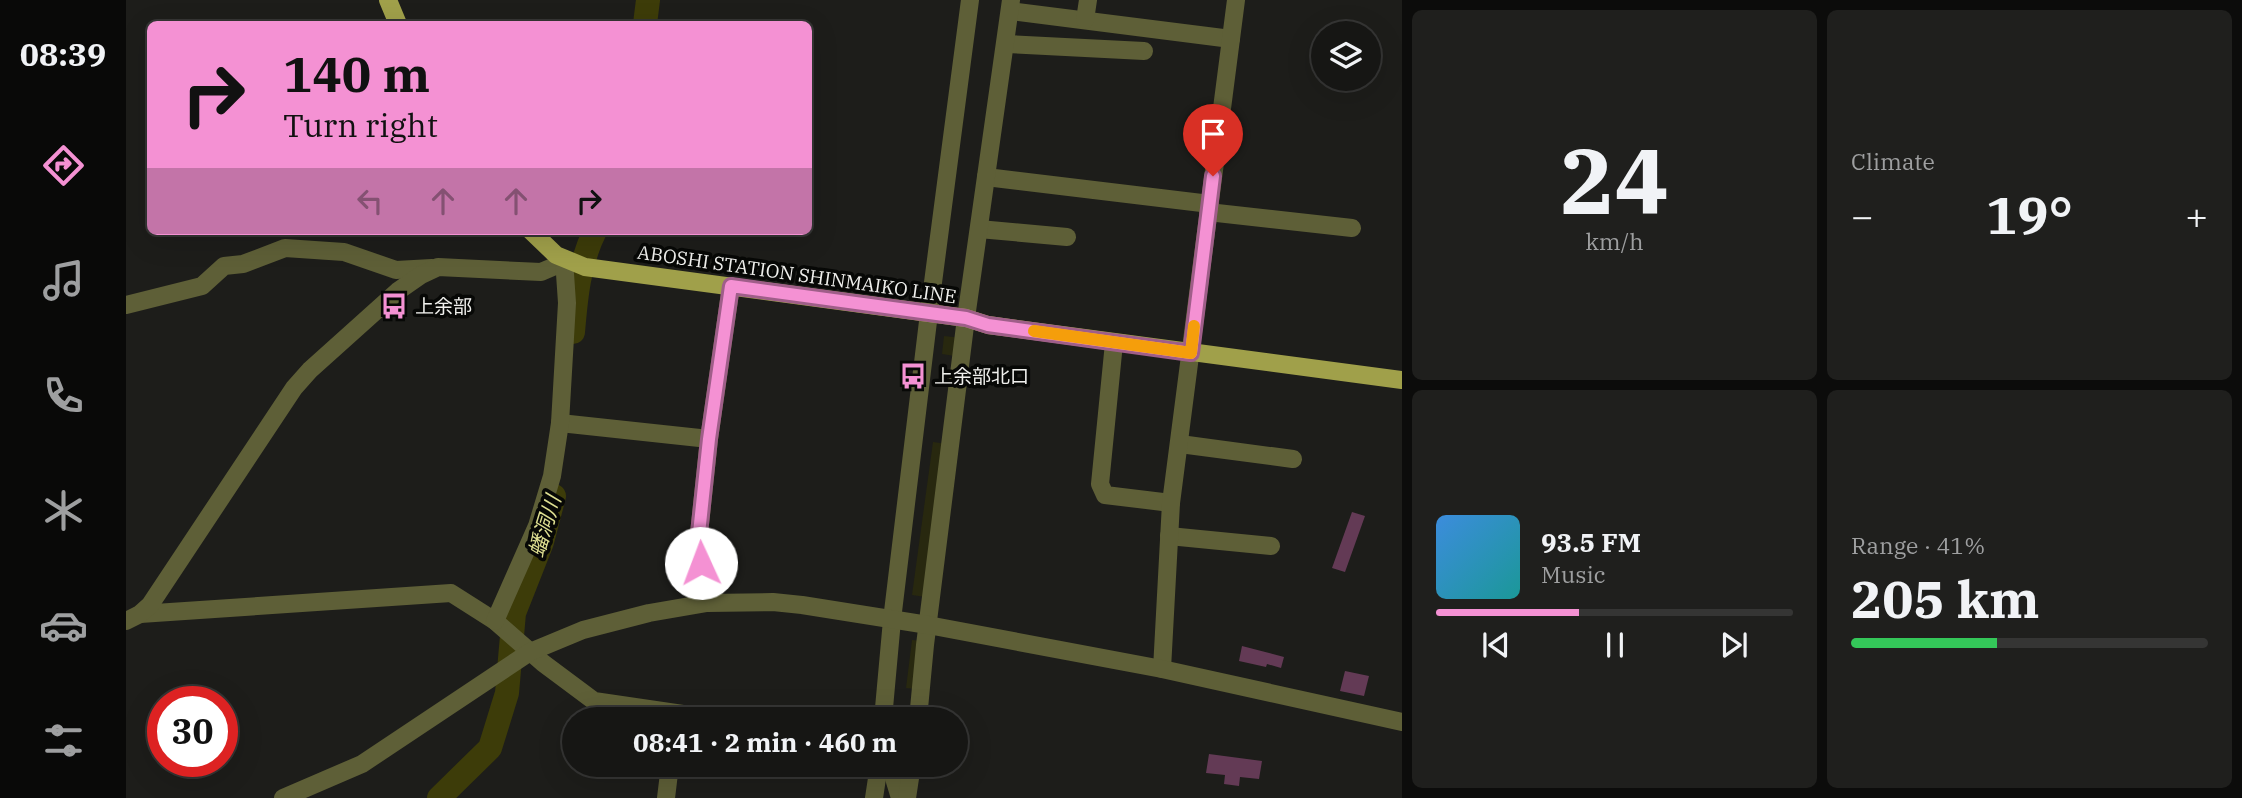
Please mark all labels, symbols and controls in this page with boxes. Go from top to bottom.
map controls [1311,21,1381,91]
button: layers [1311,21,1381,91]
text: 08:39 [20,33,106,75]
text: 140 m [283,42,430,105]
icon: right [168,49,259,140]
text: Turn right [283,104,438,146]
pin [1183,104,1243,176]
icon: arrive [1194,115,1232,153]
text: 24 [1560,121,1669,239]
icon: directions [39,141,88,190]
text: Climate [1851,146,1935,176]
text: 19° [1986,181,2073,248]
icon: left [351,182,389,220]
icon: ahead [424,182,462,220]
icon: ahead [497,182,535,220]
icon: right [570,182,608,220]
text: − [1851,191,1874,240]
text: + [2185,191,2208,240]
text: km/h [1585,226,1644,256]
street label: ABOSHI STATION SHINMAIKO LINE [636,240,958,308]
icon: music [39,256,88,305]
bus stop icon: 上余部 [379,291,409,321]
place label: 上余部 [415,294,472,318]
bus stop icon: 上余部北口 [898,361,928,391]
place label: 上余部北口 [934,364,1029,388]
icon: phone [39,371,88,420]
icon: climate [39,486,88,535]
water label: 蟠洞川 [521,490,567,560]
text: 93.5 FM [1541,525,1641,559]
position arrow [664,526,738,600]
text: Range · 41% [1851,530,1985,560]
text: Music [1541,559,1606,589]
text: 205 km [1851,565,2040,632]
icon: car [39,601,88,650]
icon: previous [1477,626,1515,664]
icon: pause [1596,626,1634,664]
icon: next [1715,626,1753,664]
speed limit sign: 30 [147,686,238,777]
icon: filters [39,716,88,765]
text: 08:41 · 2 min · 460 m [633,725,897,759]

